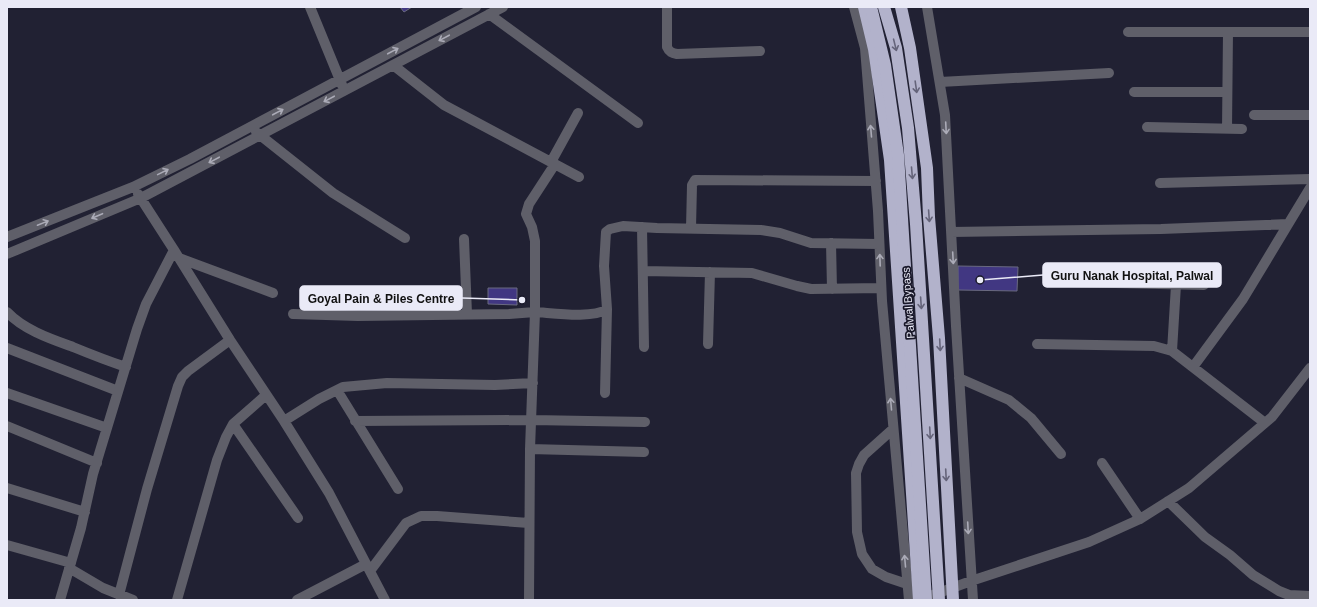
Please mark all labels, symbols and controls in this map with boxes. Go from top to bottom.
one-way arrow [438,35,450,42]
one-way arrow [891,38,899,51]
one-way arrow [387,47,399,54]
one-way arrow [912,80,920,93]
one-way arrow [323,96,335,103]
one-way arrow [272,108,284,115]
one-way arrow [942,121,950,134]
one-way arrow [868,125,875,138]
one-way arrow [208,157,220,164]
one-way arrow [908,166,915,179]
one-way arrow [157,168,169,175]
one-way arrow [926,209,933,222]
one-way arrow [92,213,104,221]
one-way arrow [37,218,49,226]
one-way arrow [949,251,956,264]
one-way arrow [876,254,884,267]
callout: Guru Nanak Hospital, Palwal [1043,263,1221,287]
street label: Palwal Bypass [899,266,916,339]
text: Guru Nanak Hospital, Palwal [1051,269,1213,283]
callout: Goyal Pain & Piles Centre [300,286,462,310]
text: Goyal Pain & Piles Centre [308,292,455,306]
one-way arrow [918,296,925,309]
one-way arrow [936,338,943,351]
one-way arrow [887,398,894,411]
one-way arrow [926,426,933,439]
one-way arrow [942,468,949,481]
one-way arrow [964,521,972,534]
one-way arrow [901,555,909,568]

